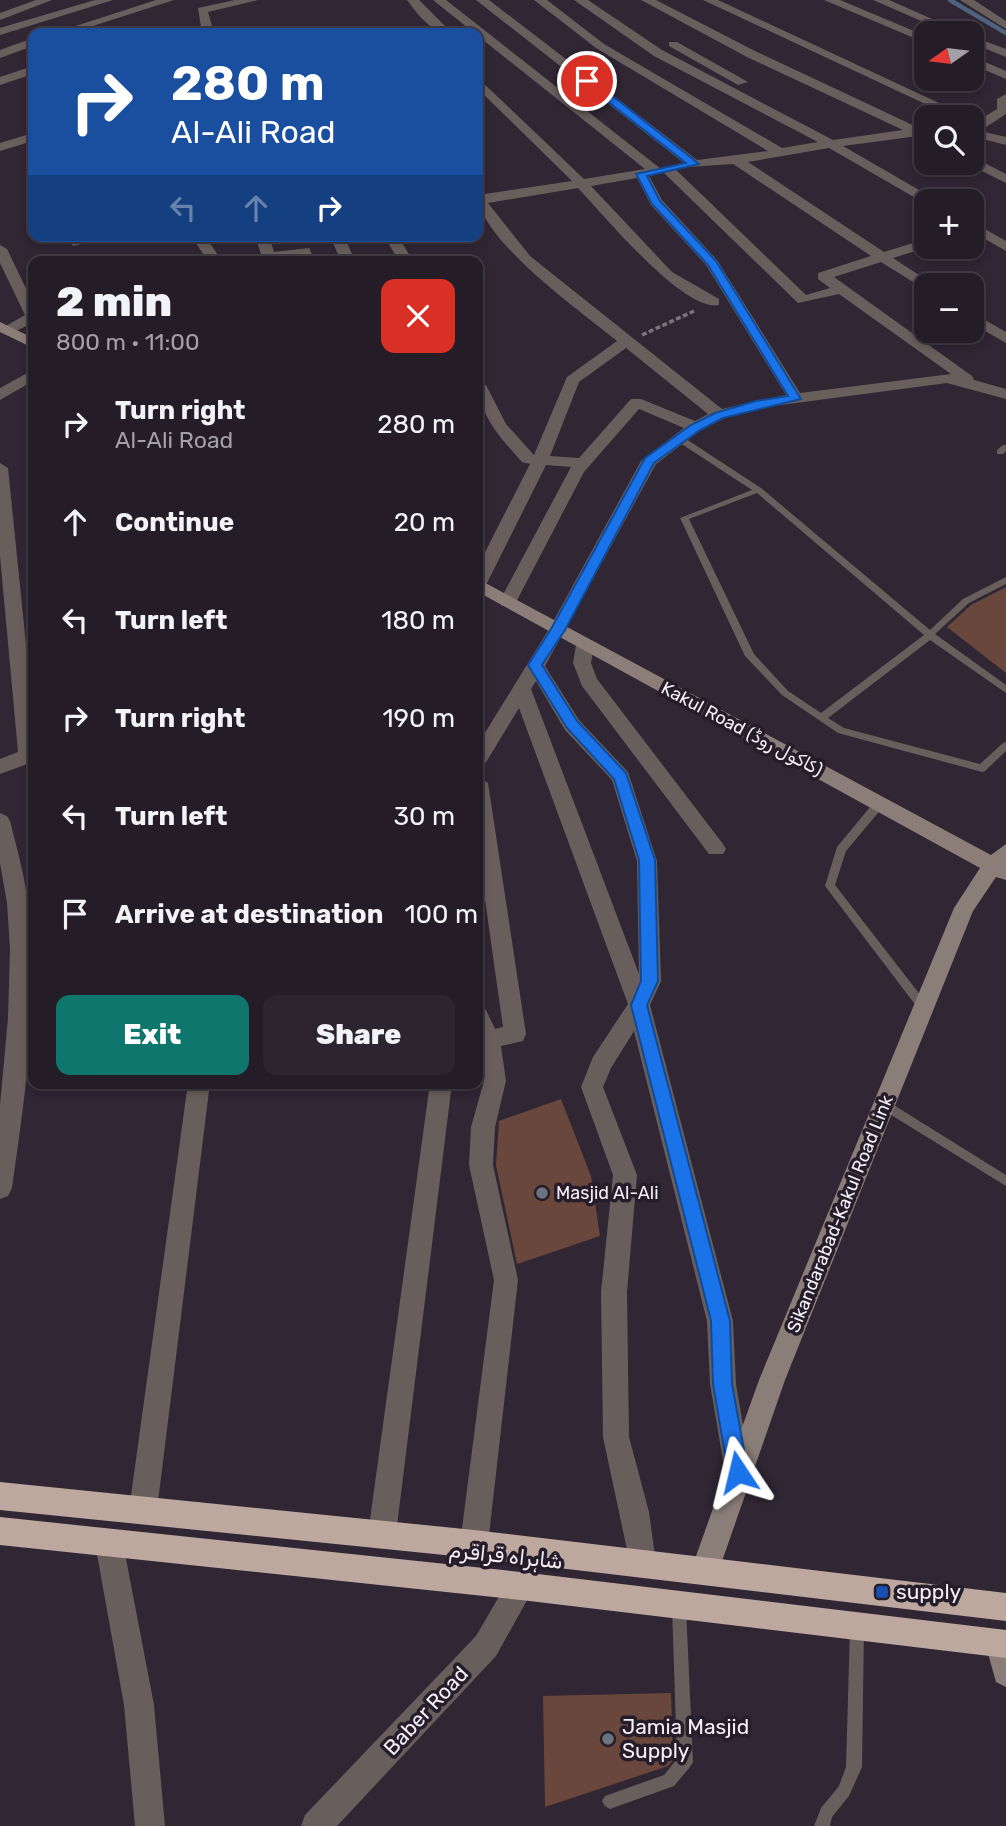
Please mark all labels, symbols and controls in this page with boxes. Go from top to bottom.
north arrow [914,21,984,91]
map controls [914,21,984,343]
pin [557,51,617,111]
text: 280 m [171,54,325,112]
icon: right [56,56,147,147]
icon: arrive [568,62,606,100]
button: search [914,105,984,175]
text: Al-Ali Road [171,113,336,151]
icon: left [164,189,202,227]
icon: ahead [237,189,275,227]
icon: right [310,189,348,227]
button: + [914,189,984,259]
button: − [914,273,984,343]
text: 2 min [56,277,172,327]
button: close [381,279,455,353]
text: 800 m · 11:00 [56,328,200,356]
text: Turn right [115,395,245,426]
icon: right [56,405,94,443]
text: 280 m [377,409,455,440]
text: Al-Ali Road [115,426,233,454]
icon: ahead [56,503,94,541]
text: Continue [115,507,234,538]
text: 20 m [394,507,455,538]
icon: left [56,601,94,639]
text: Turn left [115,605,227,636]
text: 180 m [381,605,455,636]
street label: Kakul Road (کاکول روڈ) [657,677,827,781]
icon: right [56,699,94,737]
text: Turn right [115,703,245,734]
text: 190 m [382,703,455,734]
icon: left [56,797,94,835]
text: Turn left [115,801,227,832]
text: 30 m [393,801,455,832]
icon: arrive [56,895,94,933]
text: Arrive at destination [115,899,383,930]
text: 100 m [404,899,478,930]
button: Exit [56,995,249,1075]
button: Share [263,995,455,1075]
street label: Sikandarabad-Kakul Road Link [782,1091,898,1336]
place label: Masjid Al-Ali [556,1182,659,1204]
marker: Masjid Al-Ali [534,1185,550,1201]
position arrow [701,1435,775,1509]
street label: شاہراہ قراقرم [448,1537,564,1575]
place label: supply [896,1579,961,1604]
marker: supply [874,1584,890,1600]
street label: Baber Road [378,1661,473,1760]
place label: Jamia Masjid Supply [622,1714,749,1763]
marker: Jamia Masjid Supply [600,1731,616,1747]

